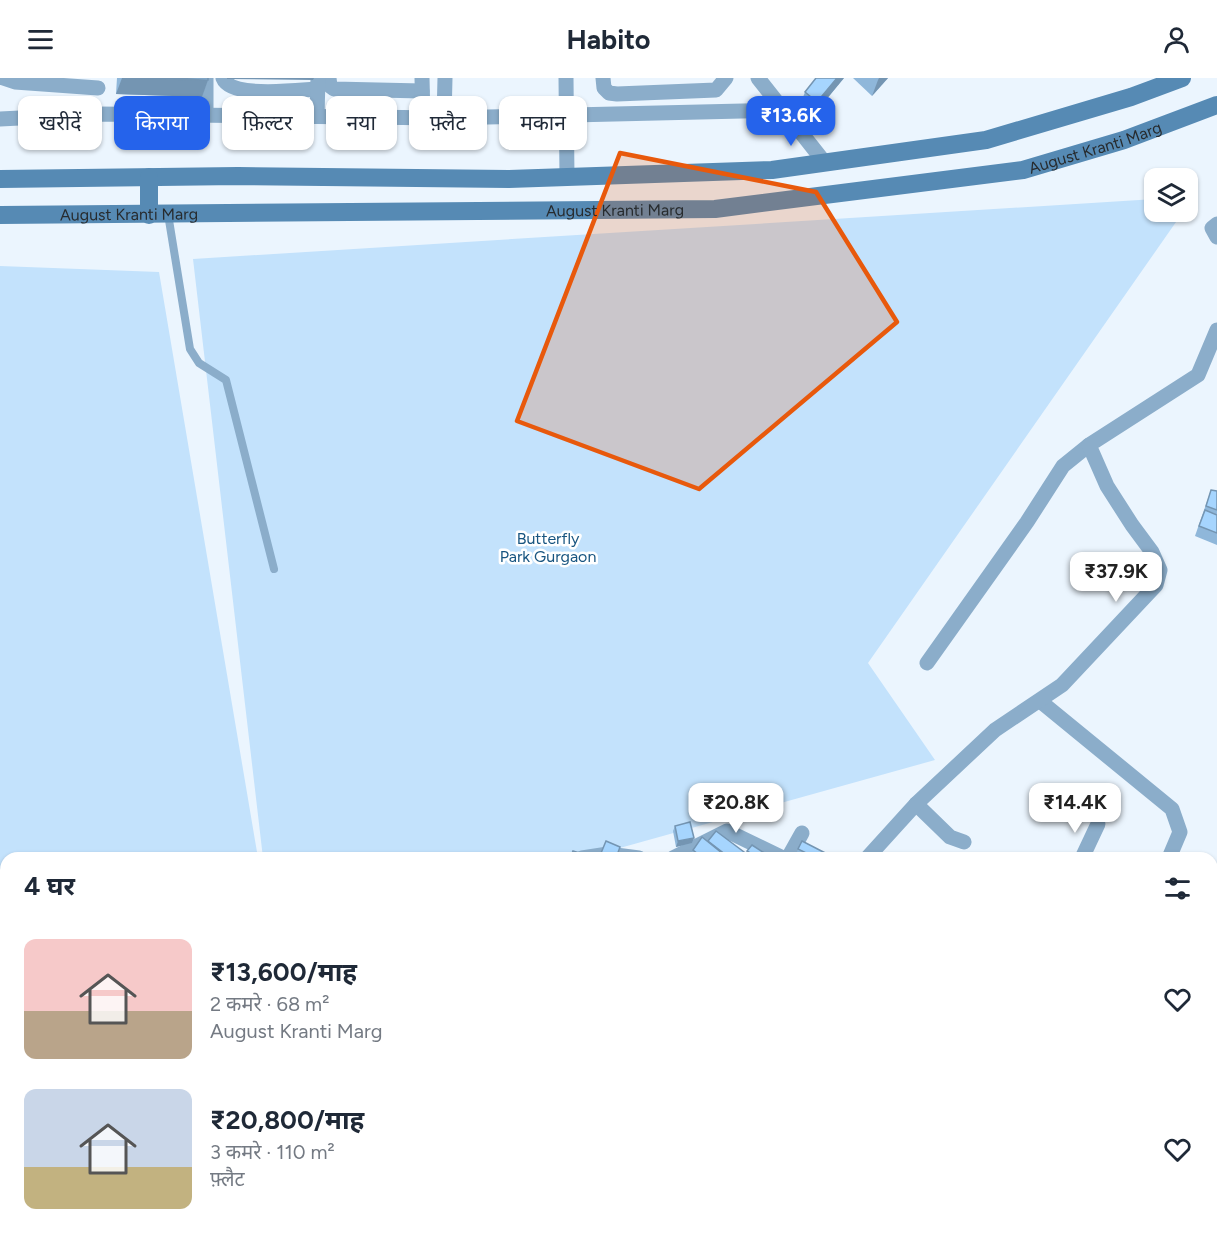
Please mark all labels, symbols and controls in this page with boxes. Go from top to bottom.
icon: menu [24,23,57,56]
text: Habito [566,23,651,56]
icon: person [1160,23,1193,56]
chip: खरीदें [18,96,102,150]
chip: किराया [114,96,210,150]
chip: फ़िल्टर [222,96,314,150]
chip: नया [326,96,397,150]
chip: फ़्लैट [409,96,487,150]
chip: मकान [499,96,587,150]
pin: ₹13.6K [742,96,840,147]
text: ₹13.6K [760,103,822,127]
street label: August Kranti Marg [1027,118,1164,178]
map controls [1144,168,1198,222]
button: layers [1144,168,1198,222]
street label: August Kranti Marg [546,200,684,220]
street label: August Kranti Marg [60,204,198,224]
park label: Butterfly Park Gurgaon [500,529,596,566]
pin: ₹37.9K [1067,552,1165,603]
text: ₹37.9K [1084,559,1148,583]
pin: ₹20.8K [687,783,785,834]
pin: ₹14.4K [1026,783,1124,834]
text: ₹20.8K [702,790,770,814]
text: ₹14.4K [1043,790,1107,814]
text: 4 घर [24,870,75,902]
icon: filters [1161,872,1194,905]
text: ₹13,600/माह [210,956,357,988]
icon: home [72,963,144,1035]
icon: heart [1161,983,1194,1016]
text: 2 कमरे · 68 m² [210,992,329,1016]
text: August Kranti Marg [210,1019,382,1043]
text: ₹20,800/माह [210,1104,364,1136]
icon: home [72,1113,144,1185]
icon: heart [1161,1133,1194,1166]
text: 3 कमरे · 110 m² [210,1140,335,1164]
text: फ़्लैट [210,1167,245,1191]

